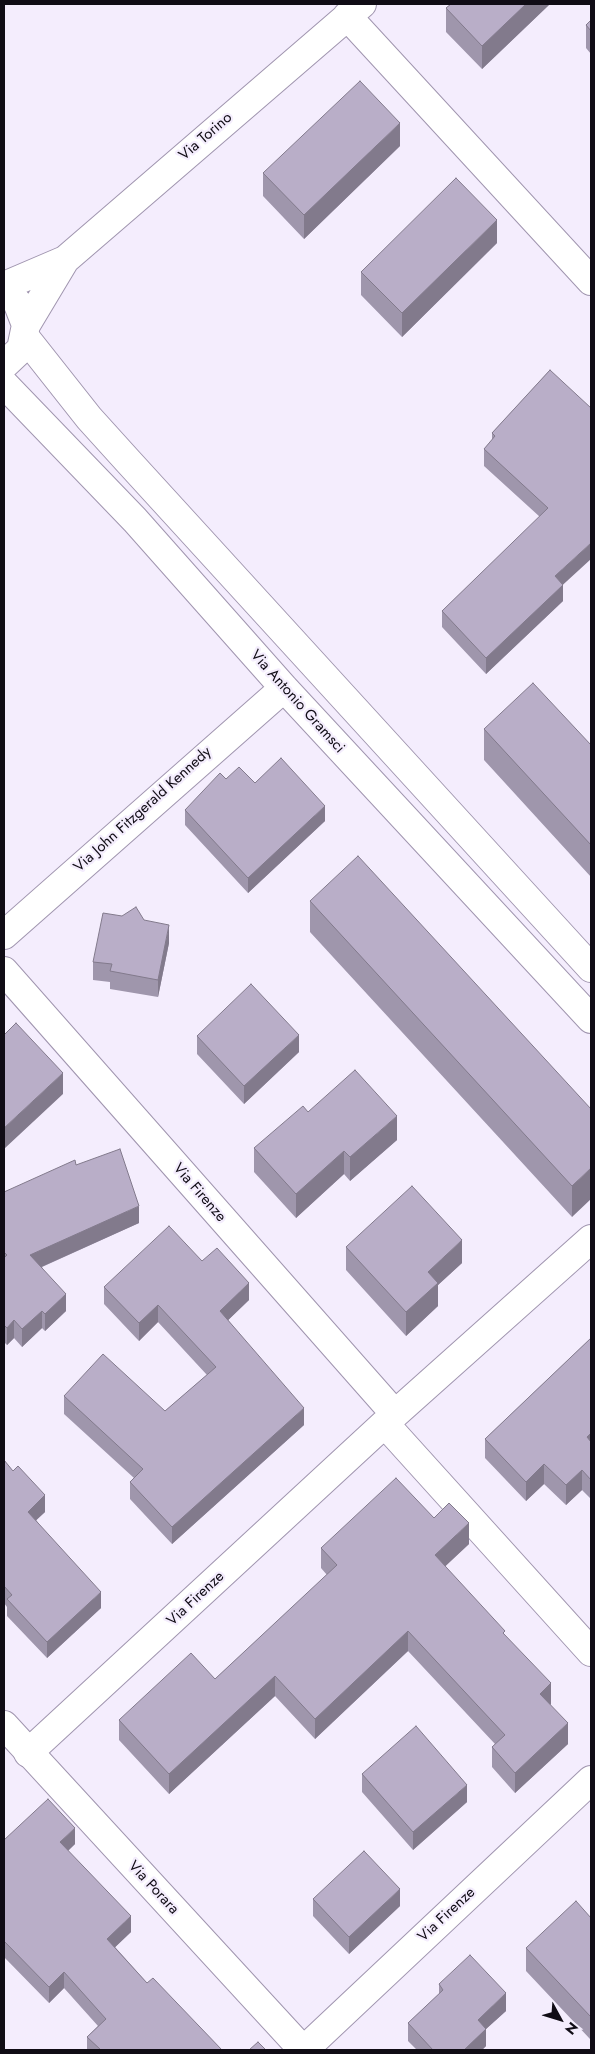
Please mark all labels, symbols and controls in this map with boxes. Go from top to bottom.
street label: Via Torino [176,109,236,165]
street label: Via Antonio Gramsci [246,647,348,757]
street label: Via John Fitzgerald Kennedy [71,744,215,876]
street label: Via Firenze [169,1160,229,1226]
street label: Via Firenze [164,1568,228,1630]
street label: Via Porara [124,1858,182,1918]
street label: Via Firenze [415,1884,479,1946]
north arrow [535,1994,585,2044]
text: N [560,2018,583,2039]

